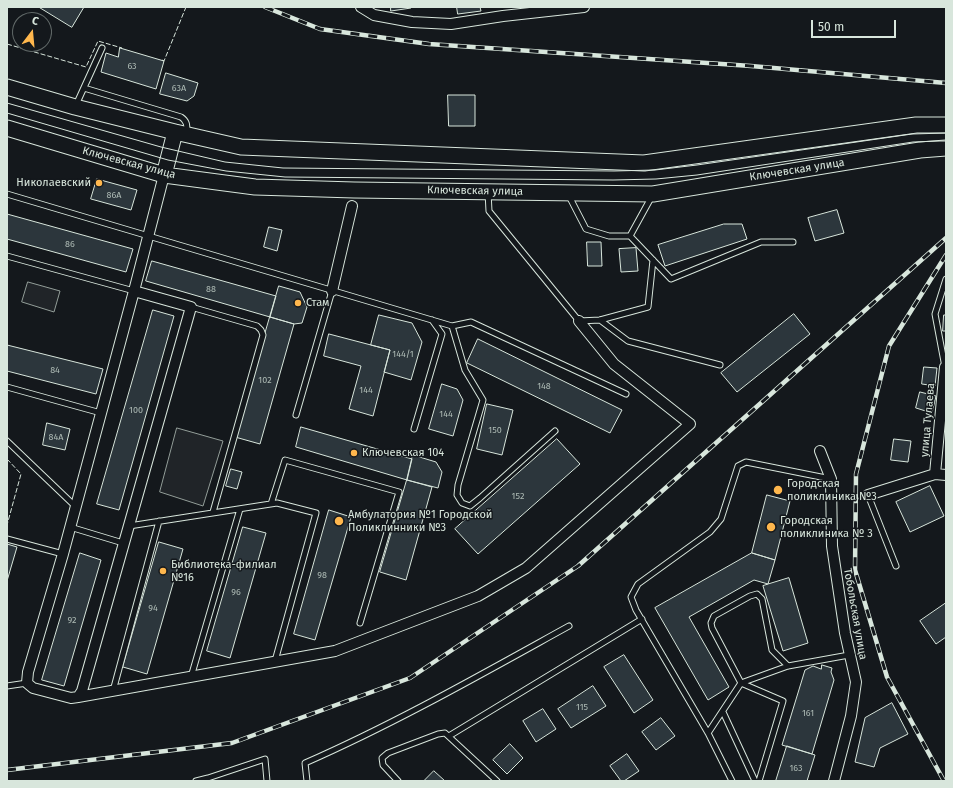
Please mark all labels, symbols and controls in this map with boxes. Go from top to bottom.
north arrow [12,12,52,52]
scale bar [813,12,898,38]
text: С [30,14,40,28]
text: 50 m [818,20,844,34]
house number: 63 [127,61,137,71]
house number: 63А [172,83,186,93]
street label: Ключевская улица [81,144,177,182]
street label: Ключевская улица [749,156,845,184]
place label: Николаевский [16,176,91,190]
marker: Николаевский [94,178,104,188]
street label: Ключевская улица [427,184,523,198]
house number: 86А [107,190,121,200]
house number: 86 [65,239,75,249]
house number: 88 [206,284,216,294]
place label: Стам [306,296,329,310]
marker: Стам [293,298,303,308]
house number: 144/1 [392,349,414,359]
house number: 84 [50,365,60,375]
house number: 102 [258,375,272,385]
house number: 148 [537,381,551,391]
street label: улица Тулаева [918,382,938,458]
house number: 144 [359,385,373,395]
house number: 100 [129,405,143,415]
house number: 144 [439,409,453,419]
house number: 150 [488,425,502,435]
house number: 84А [49,432,63,442]
place label: Ключевская 104 [362,446,444,460]
marker: Ключевская 104 [349,448,359,458]
place label: Городская поликлиника №3 [787,477,877,503]
marker: Городская поликлиника №3 [772,484,784,496]
house number: 152 [512,491,524,501]
place label: Амбулатория №1 Городской Поликлинники №3 [348,508,492,534]
place label: Городская поликлиника № 3 [780,514,873,540]
marker: Амбулатория №1 Городской Поликлинники №3 [333,515,345,527]
marker: Городская поликлиника № 3 [765,521,777,533]
place label: Библиотека-филиал №16 [171,558,277,584]
marker: Библиотека-филиал №16 [158,566,168,576]
street label: Тобольская улица [840,567,870,661]
house number: 98 [317,570,327,580]
house number: 96 [231,587,241,597]
house number: 94 [148,603,158,613]
house number: 92 [68,615,76,625]
house number: 115 [576,702,588,712]
house number: 161 [802,708,814,718]
house number: 163 [789,763,803,773]

